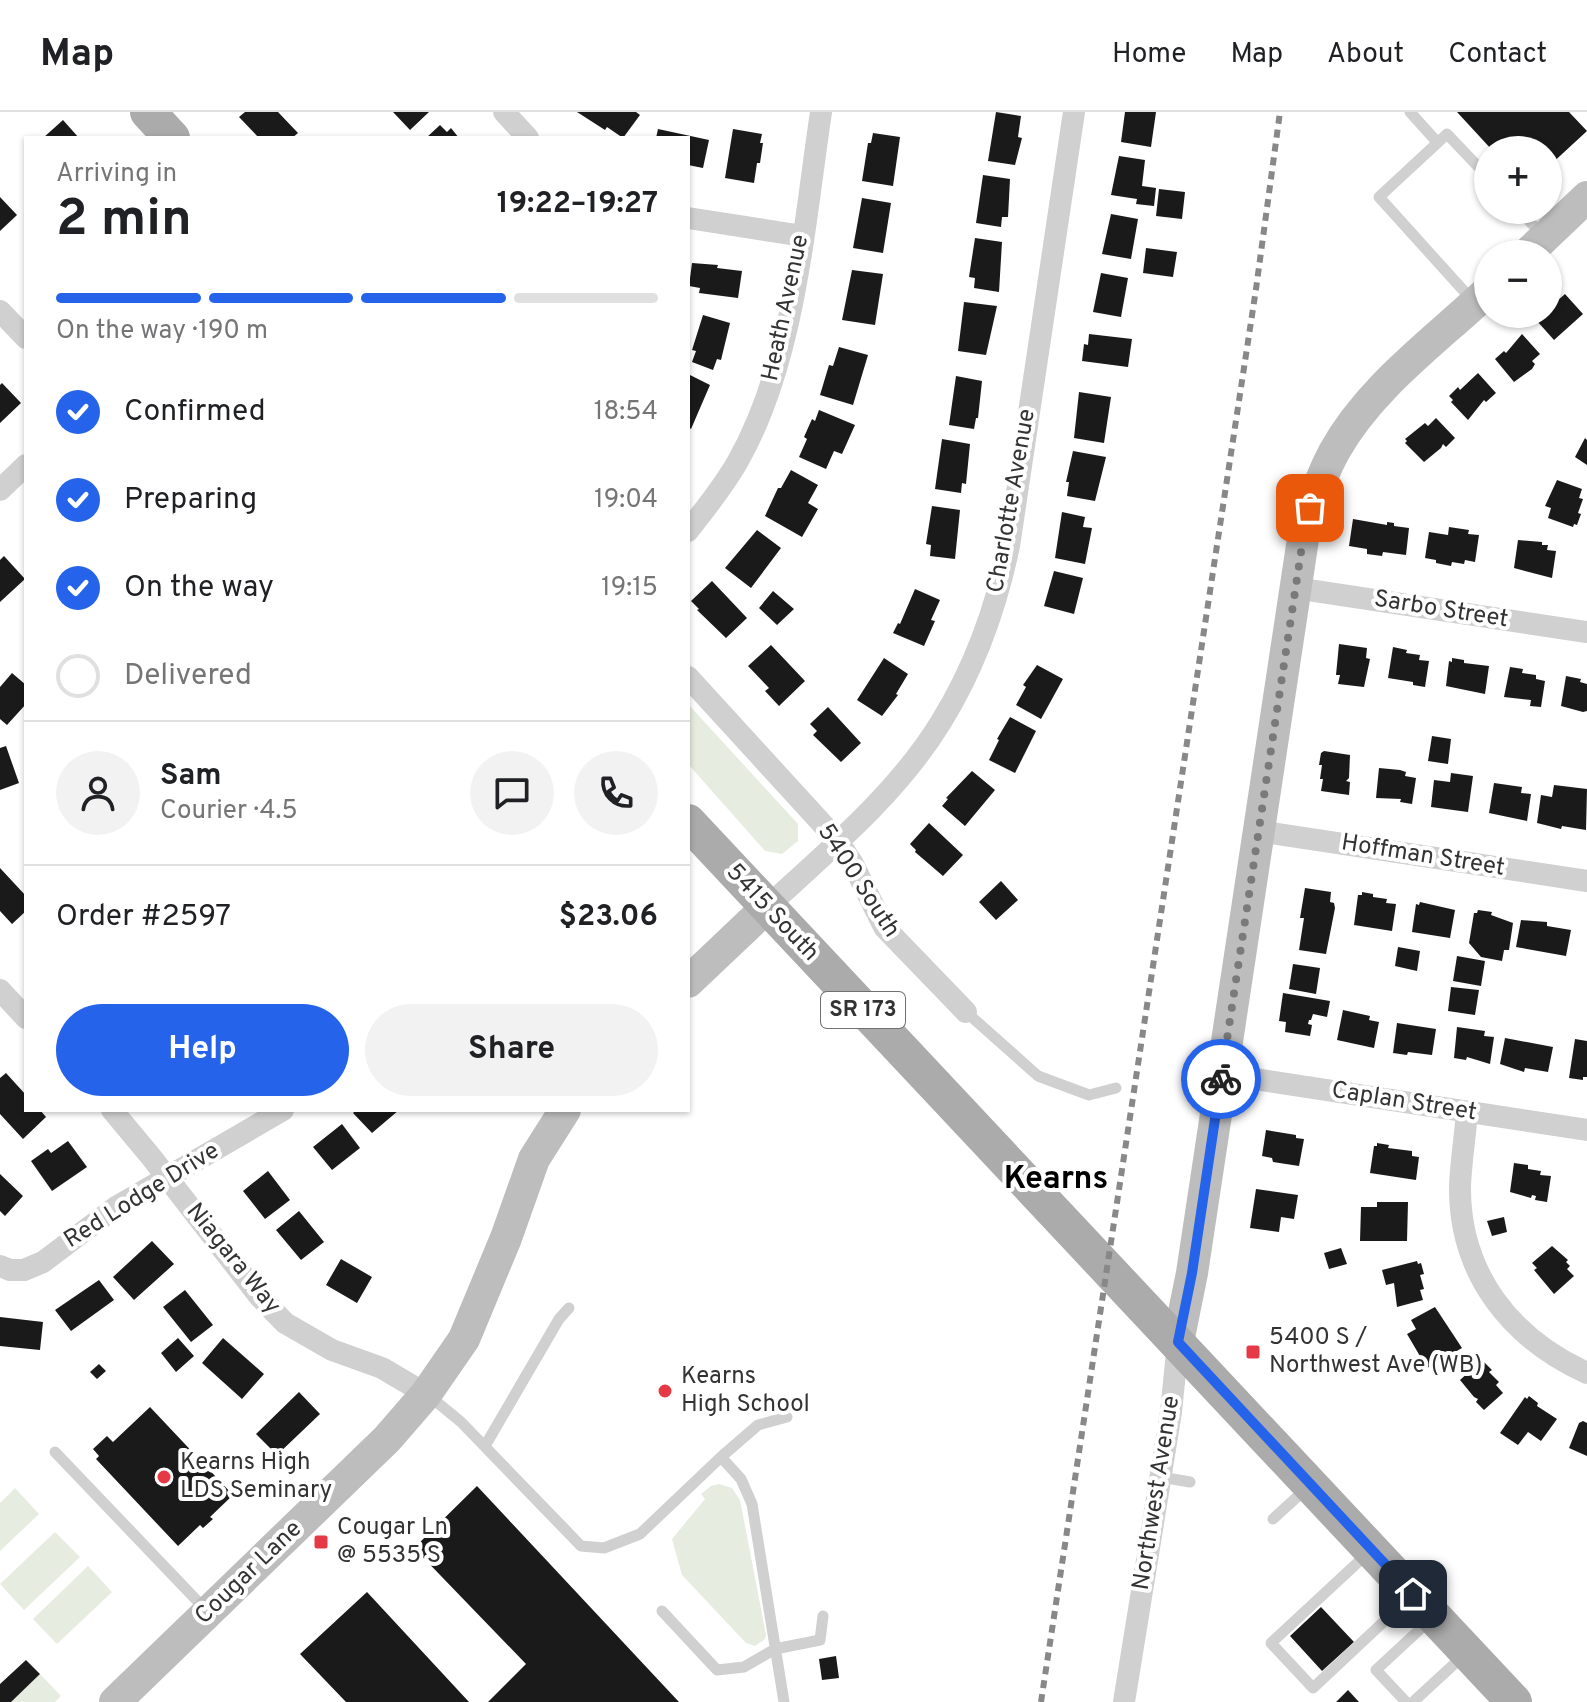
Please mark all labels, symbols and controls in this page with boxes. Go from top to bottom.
text: Map [40,31,114,80]
text: Home [1112,37,1186,73]
text: Map [1230,37,1283,73]
text: About [1327,37,1404,73]
text: Contact [1448,37,1547,73]
map controls [1474,136,1562,328]
button: + [1474,136,1562,224]
text: Arriving in [56,158,177,191]
text: 19:22–19:27 [497,186,658,223]
text: 2 min [56,188,192,254]
street label: Heath Avenue [756,232,816,384]
button: − [1474,240,1562,328]
text: On the way · 190 m [56,315,268,348]
icon: check [56,390,100,434]
text: Confirmed [124,394,266,431]
text: 18:54 [594,396,658,429]
street label: Charlotte Avenue [981,407,1043,595]
pin [1276,474,1344,542]
icon: check [56,478,100,522]
text: Preparing [124,482,257,519]
text: 19:04 [594,484,658,517]
icon: bag [1288,486,1332,530]
icon: check [56,566,100,610]
text: On the way [124,570,274,607]
text: 19:15 [601,572,658,605]
street label: Sarbo Street [1372,585,1510,635]
text: Delivered [124,658,252,695]
button: person [56,751,140,835]
button: chat [470,751,554,835]
button: phone [574,751,658,835]
text: Sam [160,758,222,795]
text: Courier · 4.5 [160,795,298,828]
street label: 5400 South [810,819,906,943]
street label: Hoffman Street [1339,828,1507,884]
street label: 5415 South [719,858,825,968]
text: Order #2597 [56,899,231,936]
text: $23.06 [559,899,658,936]
road number: SR 173 [821,992,905,1028]
button: Help [56,1004,349,1096]
button: Share [365,1004,658,1096]
courier [1181,1039,1261,1119]
icon: bike [1199,1057,1243,1101]
street label: Caplan Street [1329,1076,1479,1128]
street label: Red Lodge Drive [59,1136,225,1256]
district label: Kearns [1004,1160,1108,1200]
street label: Niagara Way [179,1197,287,1321]
place label: 5400 S / Northwest Ave (WB) [1269,1323,1483,1381]
marker: 5400 S / Northwest Ave (WB) [1244,1343,1262,1361]
place label: Kearns High School [681,1362,810,1420]
marker: Kearns High School [656,1382,674,1400]
street label: Northwest Avenue [1127,1394,1187,1592]
place label: Kearns High LDS Seminary [180,1448,332,1506]
marker: Kearns High LDS Seminary [155,1468,173,1486]
place label: Cougar Ln @ 5535 S [337,1513,448,1571]
street label: Cougar Lane [189,1515,309,1631]
marker: Cougar Ln @ 5535 S [312,1533,330,1551]
pin [1379,1560,1447,1628]
icon: home [1391,1572,1435,1616]

